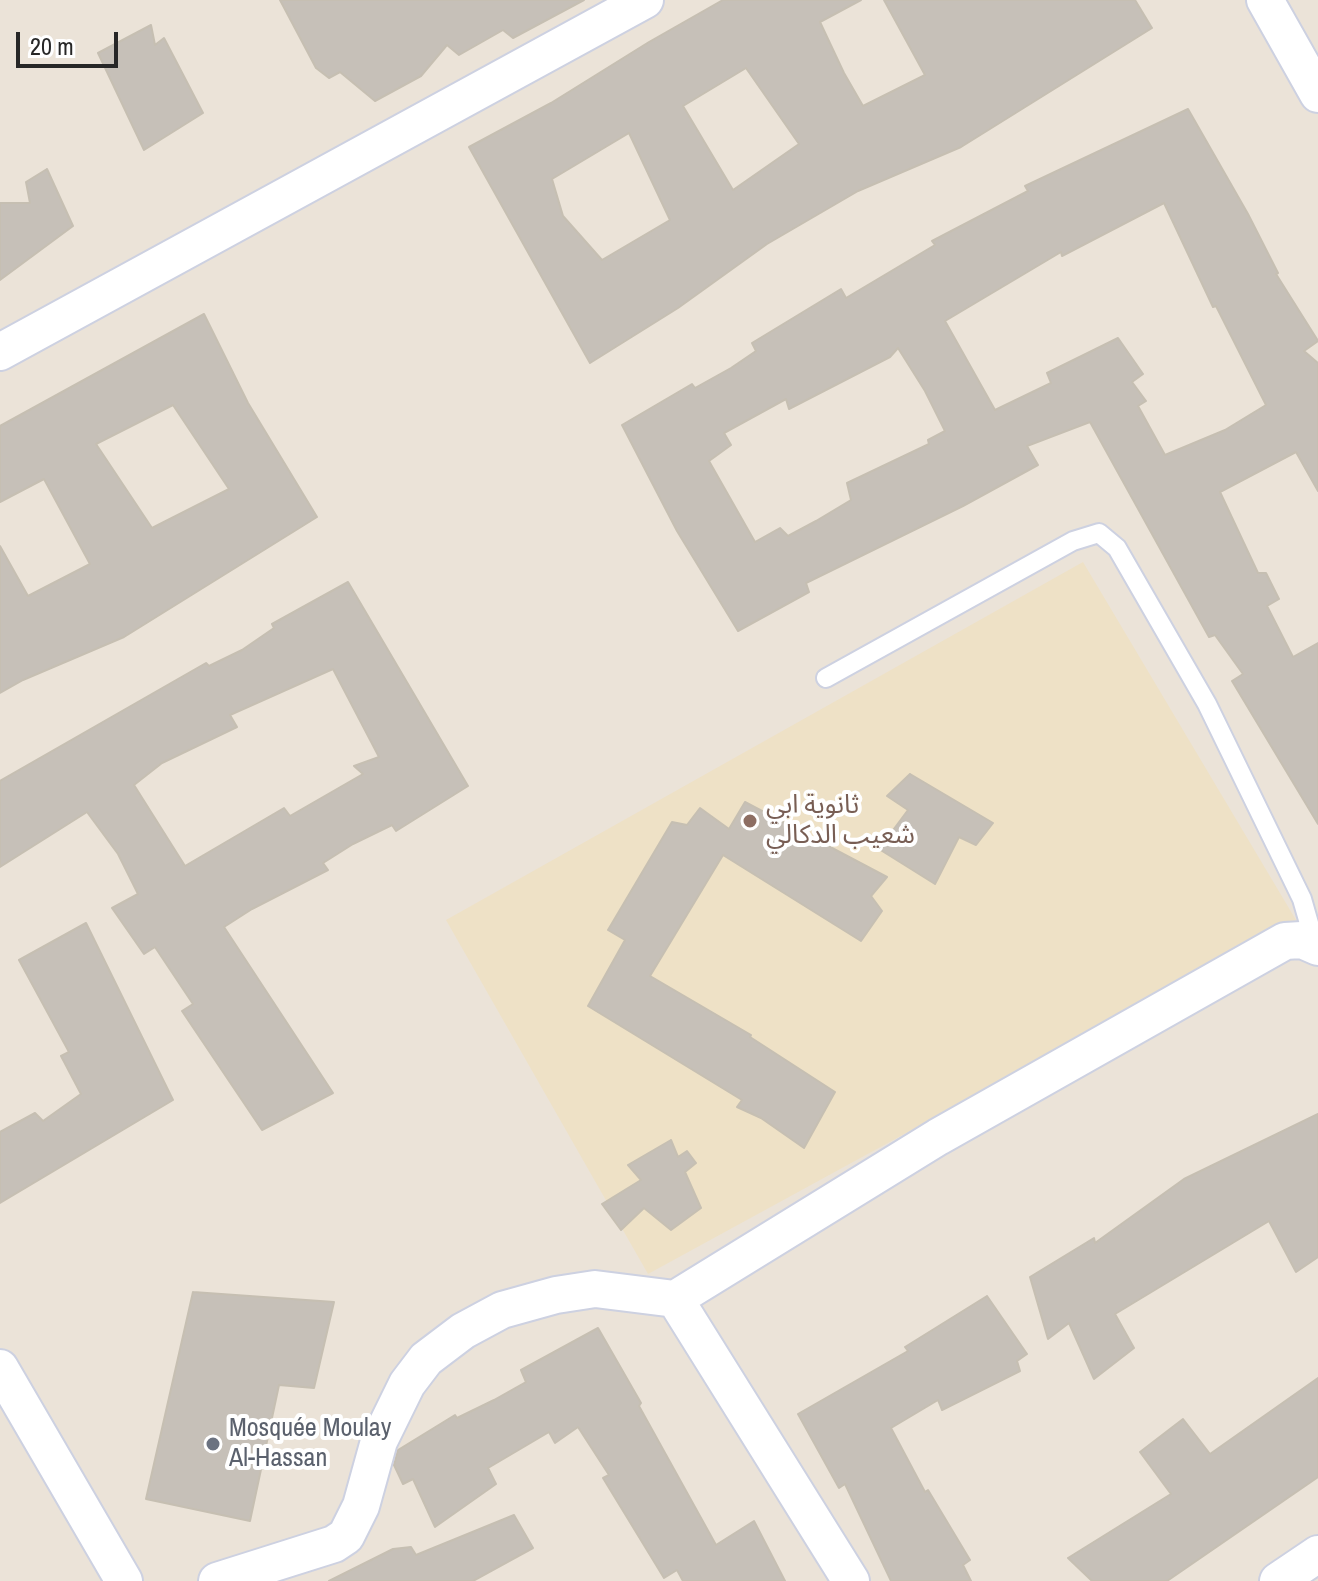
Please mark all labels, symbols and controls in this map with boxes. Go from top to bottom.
scale bar [20,16,122,66]
text: 20 m [30,30,74,62]
place label: ثانوية ابي شعيب الدكالي [766,790,915,852]
marker: ثانوية ابي شعيب الدكالي [741,812,759,830]
place label: Mosquée Moulay Al-Hassan [229,1413,391,1474]
marker: Mosquée Moulay Al-Hassan [204,1435,222,1453]

